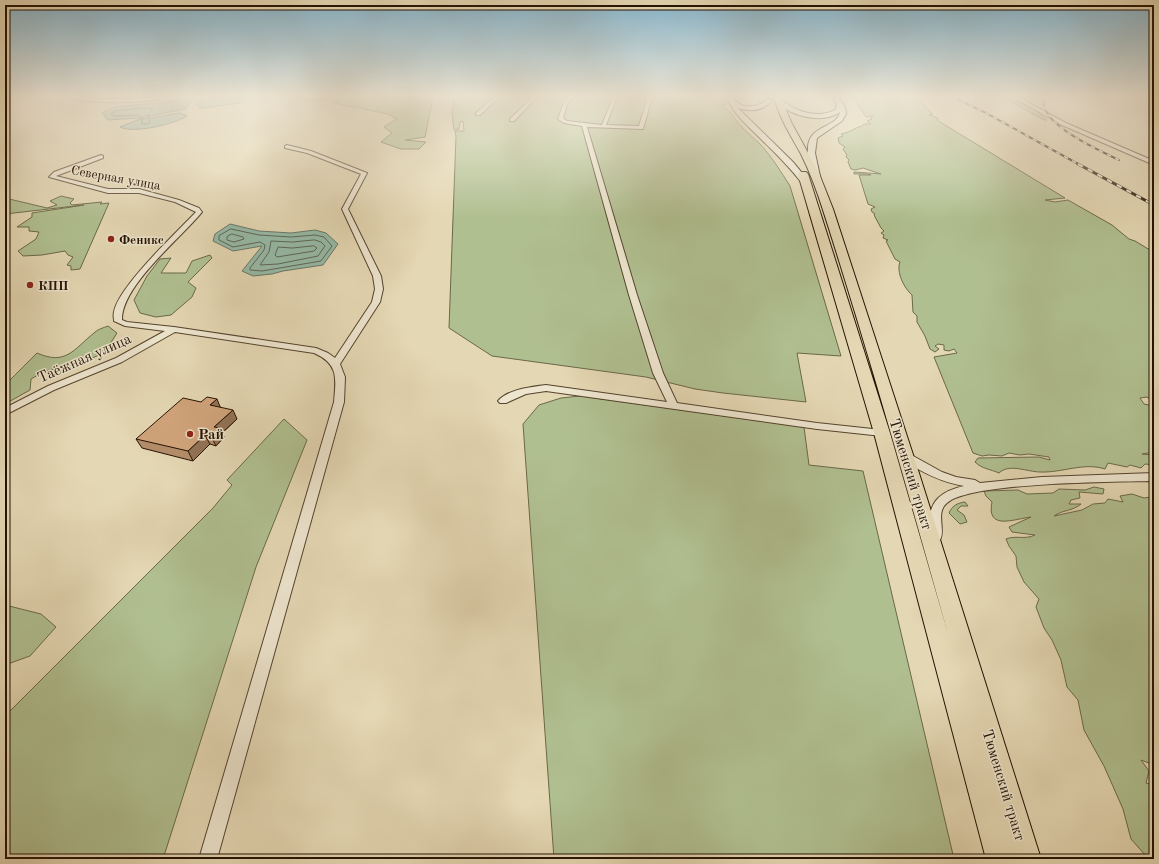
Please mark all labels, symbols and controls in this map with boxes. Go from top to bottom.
street label: Северная улица [70,164,162,193]
marker: Феникс [106,234,116,244]
place label: Феникс [119,234,164,247]
marker: КПП [25,280,35,290]
place label: КПП [38,280,69,293]
street label: Таёжная улица [35,332,134,387]
street label: Тюменский тракт [885,417,934,532]
place label: Рай [198,428,224,443]
marker: Рай [185,429,195,439]
street label: Тюменский тракт [978,728,1027,843]

